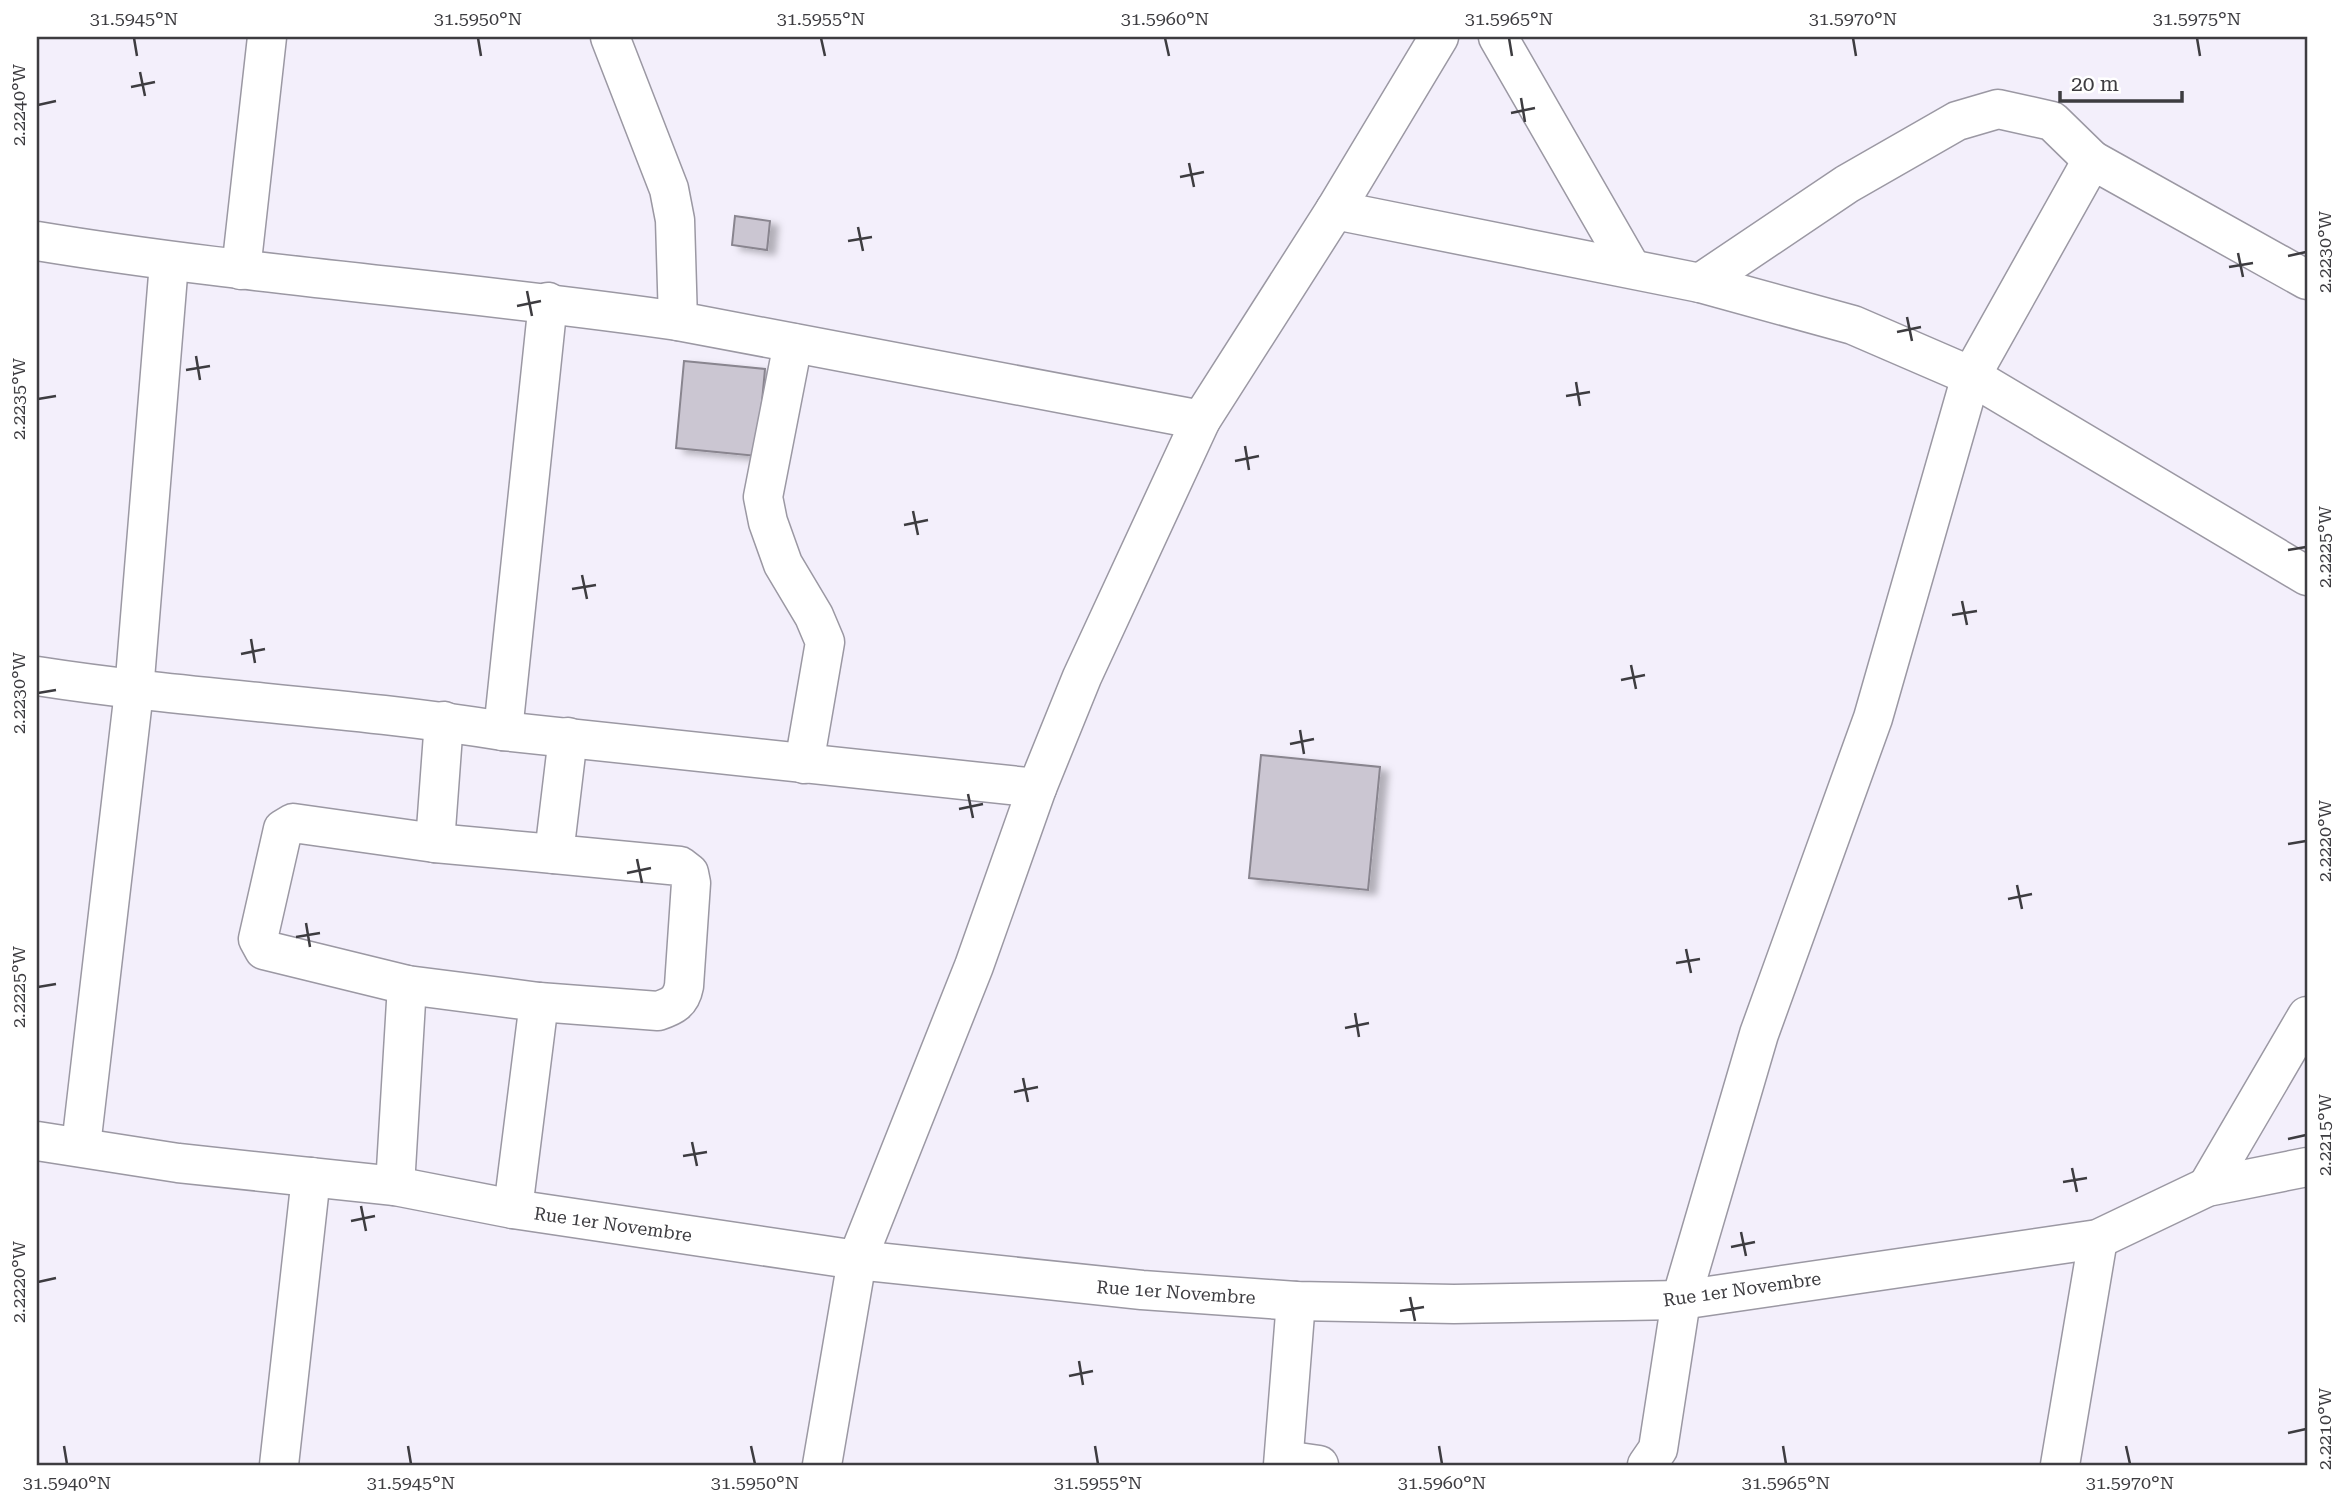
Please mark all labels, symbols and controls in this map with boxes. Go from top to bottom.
text: 31.5945°N [90,8,178,29]
text: 31.5950°N [434,8,522,29]
text: 31.5955°N [777,8,865,29]
text: 31.5960°N [1121,8,1209,29]
text: 31.5965°N [1465,8,1553,29]
text: 31.5970°N [1809,8,1897,29]
text: 31.5975°N [2153,8,2241,29]
scale bar [2060,60,2183,104]
text: 2.2240°W [8,63,29,146]
text: 20 m [2071,72,2119,96]
text: 2.2230°W [2314,210,2335,293]
text: 2.2235°W [8,357,29,440]
text: 2.2225°W [2314,505,2335,588]
text: 2.2230°W [8,651,29,734]
text: 2.2220°W [2314,799,2335,882]
text: 2.2225°W [8,945,29,1028]
text: 2.2215°W [2314,1093,2335,1176]
street label: Rue 1er Novembre [533,1203,694,1246]
text: 2.2220°W [8,1240,29,1323]
street label: Rue 1er Novembre [1662,1267,1823,1310]
street label: Rue 1er Novembre [1096,1276,1256,1308]
text: 2.2210°W [2314,1387,2335,1470]
text: 31.5940°N [23,1472,111,1493]
text: 31.5945°N [367,1472,455,1493]
text: 31.5950°N [711,1472,799,1493]
text: 31.5955°N [1054,1472,1142,1493]
text: 31.5960°N [1398,1472,1486,1493]
text: 31.5965°N [1742,1472,1830,1493]
text: 31.5970°N [2086,1472,2174,1493]

